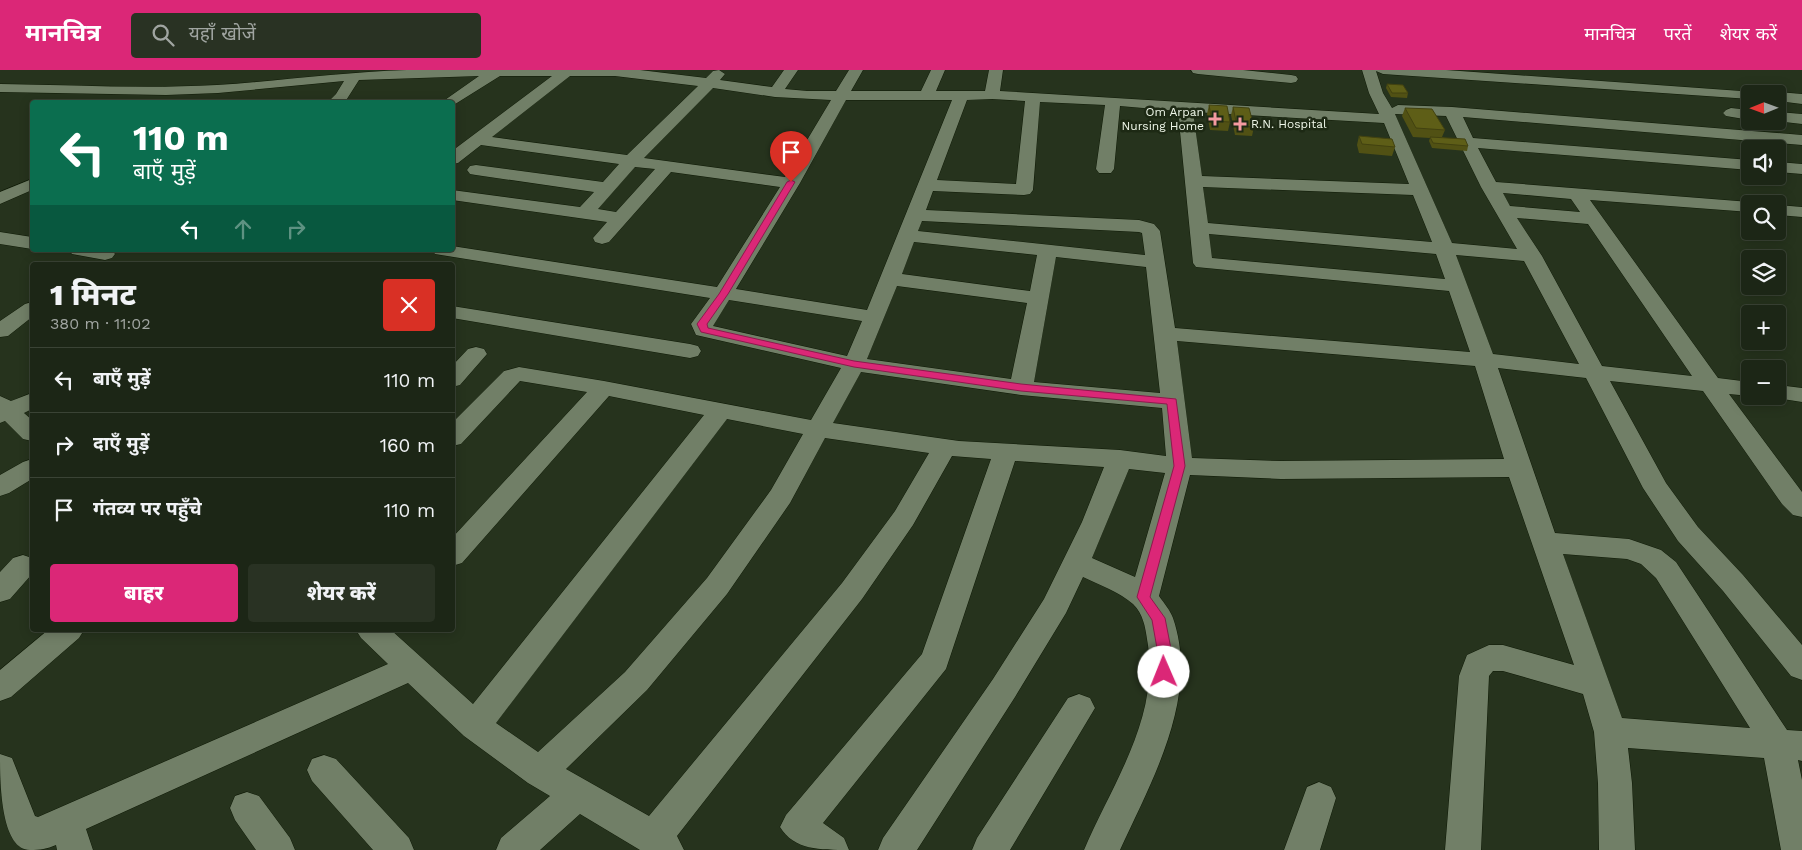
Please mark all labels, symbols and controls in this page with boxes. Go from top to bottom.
search box [131,13,481,58]
text: मानचित्र [25,19,101,47]
icon: search [149,21,177,49]
text: यहाँ खोजें [189,22,256,45]
text: मानचित्र [1584,23,1636,44]
text: परतें [1664,23,1692,44]
text: शेयर करें [1720,23,1777,44]
north arrow [1741,85,1786,130]
map controls [1741,85,1786,405]
place label: Om Arpan Nursing Home [1122,105,1204,133]
marker: Om Arpan Nursing Home [1208,112,1222,126]
text: 110 m [133,117,229,159]
marker: R.N. Hospital [1233,117,1247,131]
place label: R.N. Hospital [1251,117,1327,131]
icon: left [50,120,115,185]
pin [770,131,812,182]
icon: arrive [777,138,805,166]
button: sound [1741,140,1786,185]
text: बाएँ मुड़ें [133,159,196,184]
button: search [1741,195,1786,240]
icon: left [176,215,204,243]
icon: ahead [229,215,257,243]
icon: right [282,215,310,243]
button: layers [1741,250,1786,295]
text: 1 मिनट [50,277,136,312]
button: close [383,279,435,331]
button: + [1741,305,1786,350]
text: 380 m · 11:02 [50,314,151,333]
button: − [1741,360,1786,405]
icon: left [50,366,78,394]
text: बाएँ मुड़ें [93,367,151,390]
text: 110 m [384,369,435,392]
icon: right [50,431,78,459]
text: दाएँ मुड़ें [93,432,149,455]
text: 160 m [380,434,435,457]
icon: arrive [50,496,78,524]
text: गंतव्य पर पहुँचे [93,497,202,520]
text: 110 m [384,499,435,522]
button: बाहर [50,564,238,622]
button: शेयर करें [248,564,435,622]
position arrow [1137,645,1189,697]

